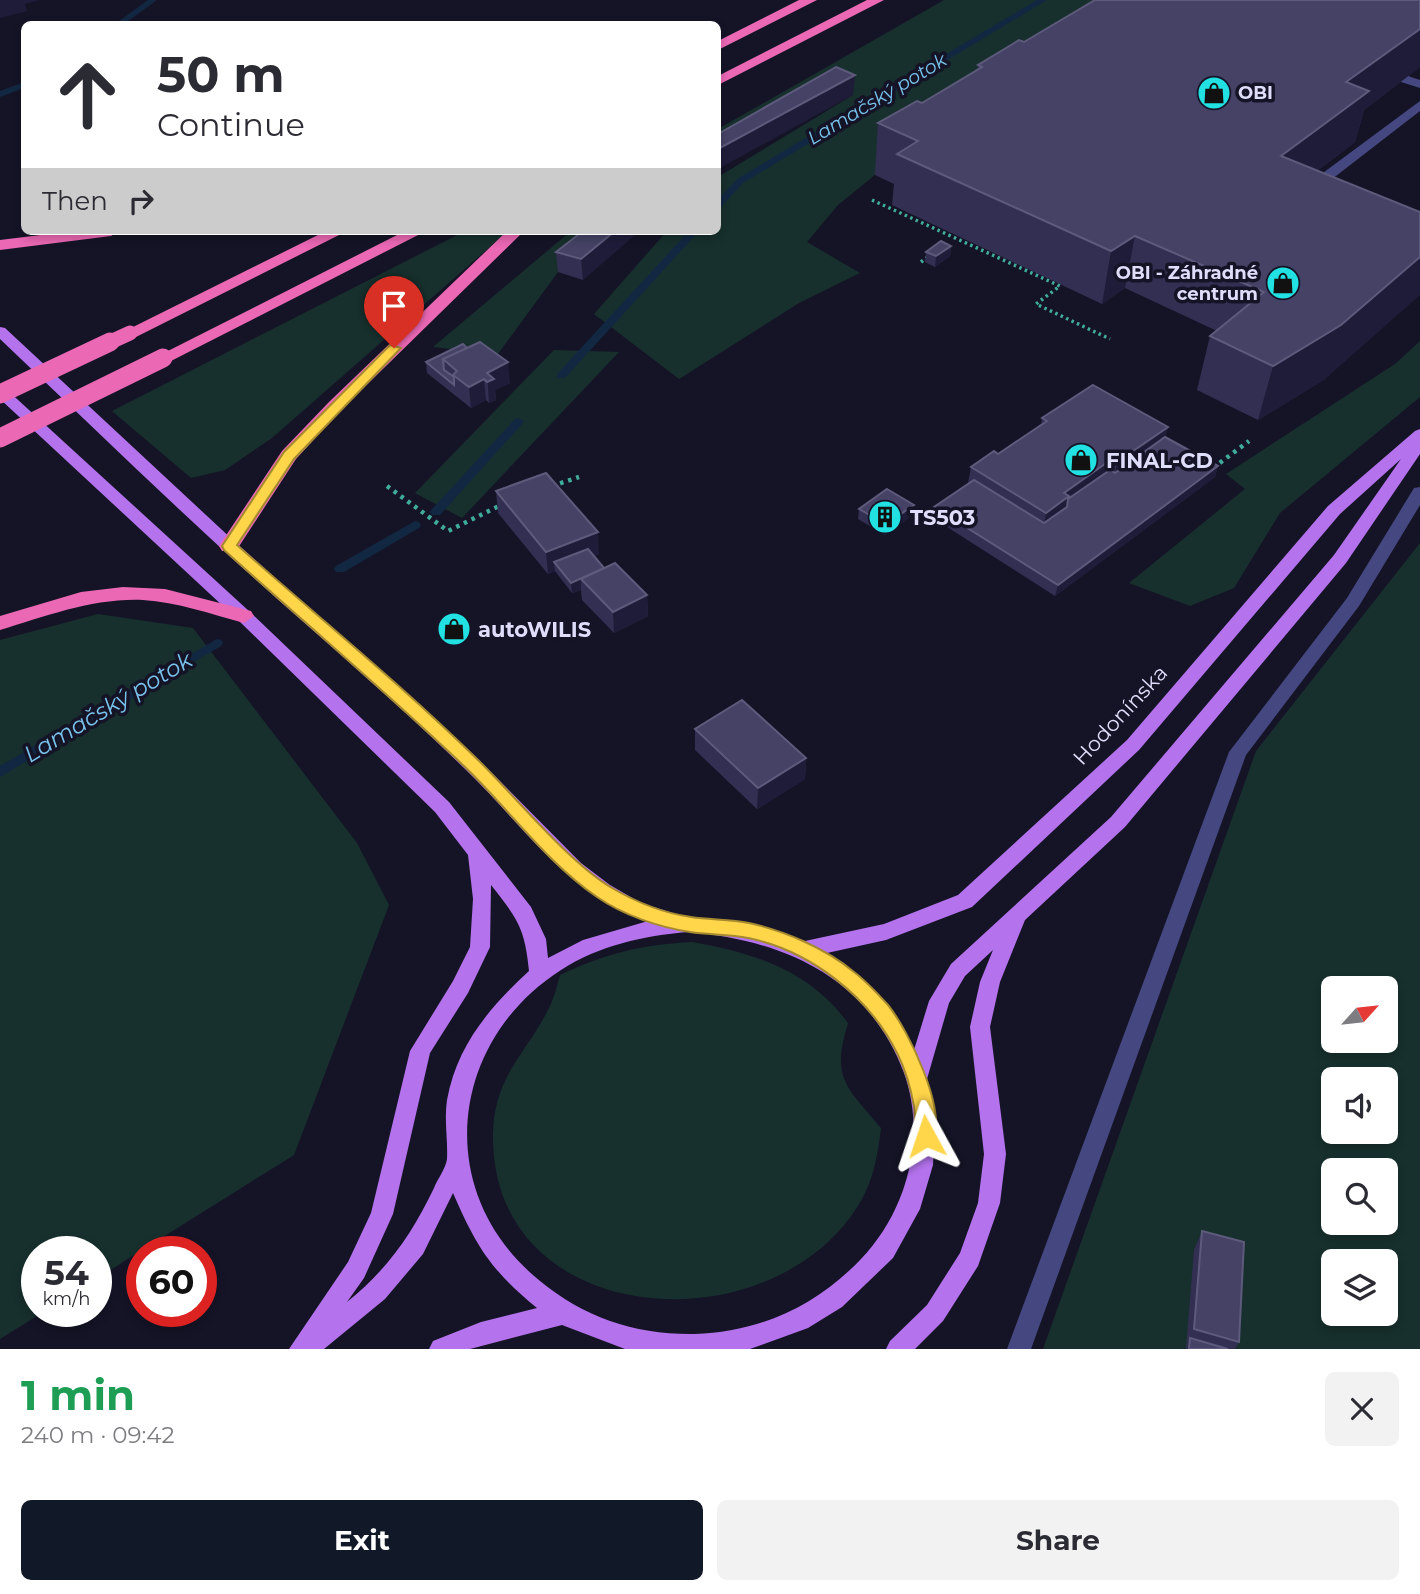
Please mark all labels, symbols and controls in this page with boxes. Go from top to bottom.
text: 50 m [157,45,285,104]
water label: Lamačský potok [803,48,951,150]
icon: ahead [42,49,133,140]
shop icon: OBI [1195,74,1233,112]
place label: OBI [1238,82,1273,104]
text: Continue [157,105,305,144]
icon: right [122,182,160,220]
text: Then [42,185,108,217]
place label: OBI - Záhradné centrum [1116,262,1258,305]
shop icon: OBI - Záhradné centrum [1264,264,1302,302]
pin [364,276,424,348]
icon: arrive [375,287,413,325]
shop icon: FINAL-CD [1062,441,1100,479]
place label: FINAL-CD [1106,448,1213,473]
building icon: TS503 [866,498,904,536]
place label: TS503 [910,505,975,530]
shop icon: autoWILIS [435,610,473,648]
place label: autoWILIS [478,617,591,642]
water label: Lamačský potok [19,645,199,768]
street label: Hodonínska [1068,660,1172,770]
north arrow [1321,976,1398,1054]
map controls [1321,976,1398,1326]
button: sound [1321,1067,1398,1144]
position arrow [889,1099,963,1173]
button: search [1321,1158,1398,1235]
speed limit sign: 60 [126,1236,217,1327]
button: layers [1321,1249,1398,1326]
text: 54 [44,1251,89,1294]
text: km/h [42,1288,91,1310]
text: 1 min [21,1369,135,1421]
button: close [1325,1372,1399,1446]
text: 240 m · 09:42 [21,1421,175,1449]
button: Exit [21,1500,703,1580]
button: Share [717,1500,1399,1580]

